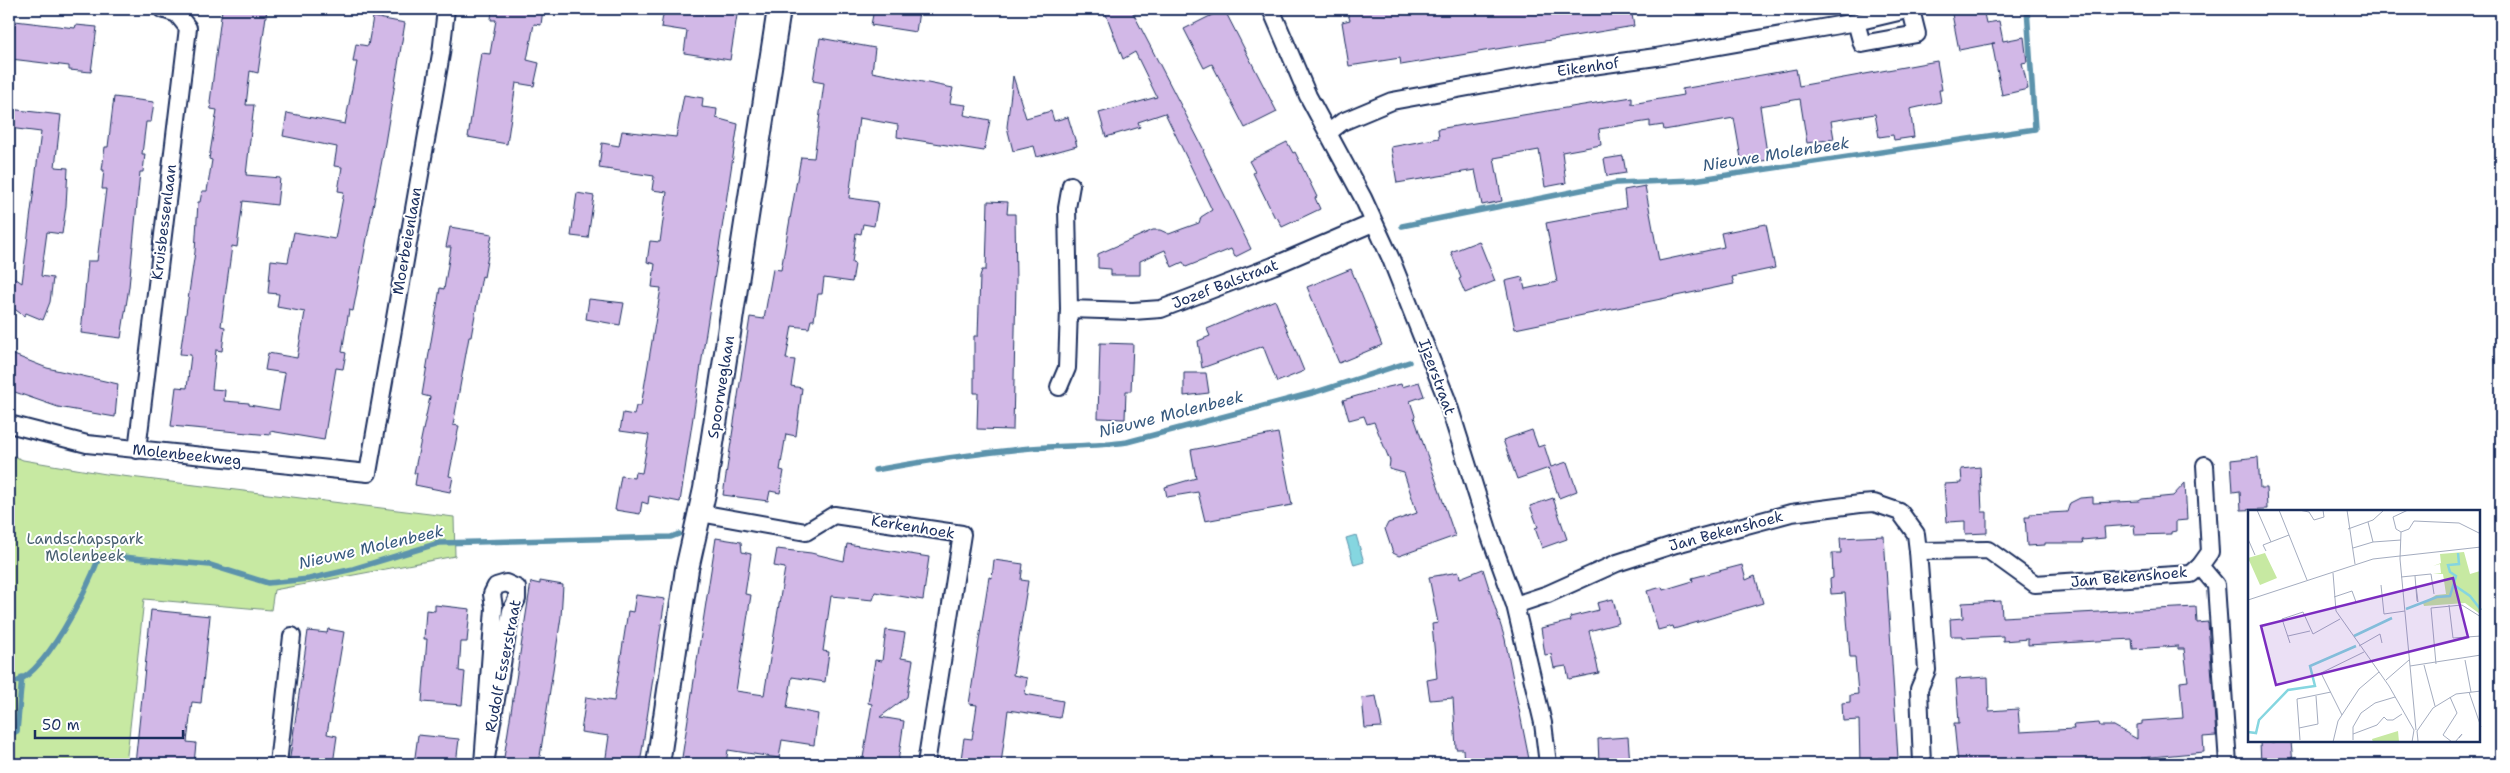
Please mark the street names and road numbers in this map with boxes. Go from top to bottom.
street label: Eikenhof [1556,53,1621,81]
street label: Kruisbessenlaan [147,163,181,281]
street label: Moerbeienlaan [388,186,426,296]
street label: Jozef Balstraat [1169,255,1281,313]
street label: Spoorweglaan [703,334,739,440]
street label: Ijzerstraat [1414,336,1460,418]
street label: Molenbeekweg [131,439,243,471]
street label: Jan Bekenshoek [1667,506,1785,556]
street label: Kerkenhoek [870,511,956,543]
street label: Jan Bekenshoek [2070,562,2188,592]
street label: Rudolf Esserstraat [480,598,526,734]

